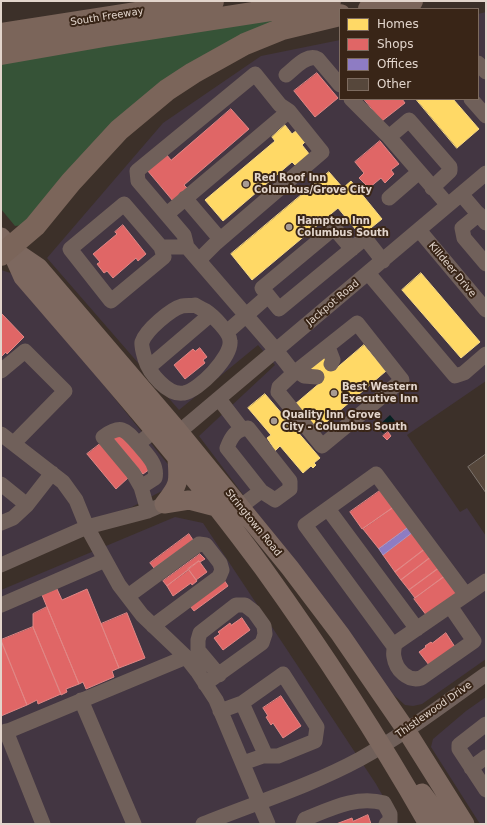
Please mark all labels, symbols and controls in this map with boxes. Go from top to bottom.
street label: South Freeway [70,5,144,29]
legend [339,8,479,100]
text: Homes [377,17,419,31]
text: Shops [377,37,413,51]
text: Offices [377,57,418,71]
text: Other [377,77,411,91]
place label: Red Roof Inn Columbus/Grove City [254,172,372,196]
marker: Red Roof Inn Columbus/Grove City [241,179,251,189]
place label: Hampton Inn Columbus South [297,215,389,238]
marker: Hampton Inn Columbus South [284,222,294,232]
street label: Killdeer Drive [426,240,478,300]
street label: Jackpot Road [304,278,362,328]
place label: Best Western Executive Inn [342,381,418,404]
marker: Best Western Executive Inn [329,388,339,398]
place label: Quality Inn Grove City - Columbus South [282,409,407,432]
marker: Quality Inn Grove City - Columbus South [269,416,279,426]
street label: Stringtown Road [222,487,284,559]
street label: Thistlewood Drive [394,679,474,741]

